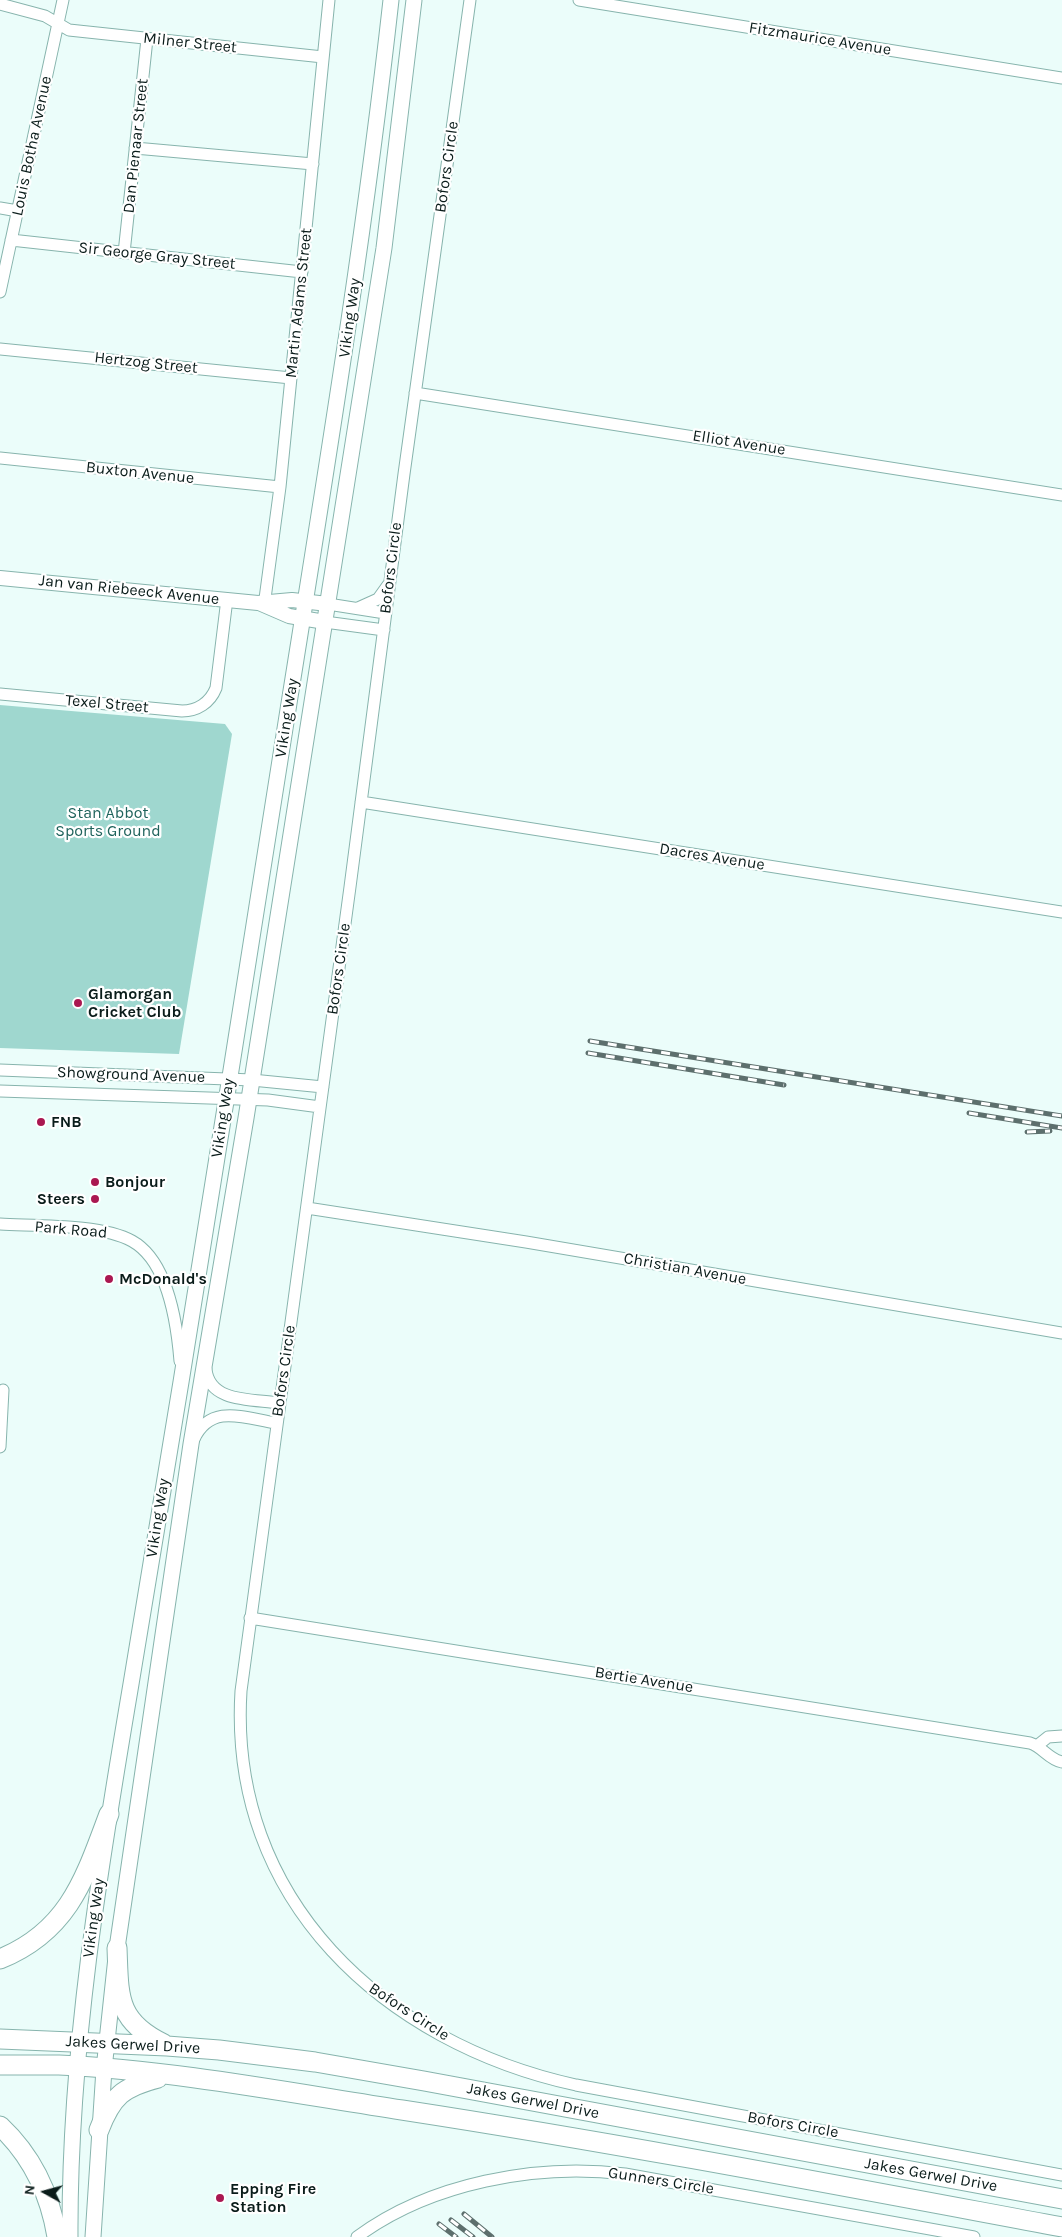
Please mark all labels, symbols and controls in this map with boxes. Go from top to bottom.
street label: Fitzmaurice Avenue [748,18,892,60]
street label: Milner Street [142,29,238,57]
street label: Louis Botha Avenue [8,74,56,218]
street label: Dan Pienaar Street [119,78,153,214]
street label: Bofors Circle [431,120,463,214]
street label: Martin Adams Street [282,227,316,379]
street label: Sir George Gray Street [77,238,237,274]
street label: Viking Way [335,277,365,359]
street label: Hertzog Street [93,348,199,378]
street label: Elliot Avenue [691,426,787,460]
street label: Buxton Avenue [85,458,195,488]
street label: Bofors Circle [376,521,406,615]
street label: Jan van Riebeeck Avenue [38,571,220,609]
street label: Viking Way [271,677,303,759]
street label: Texel Street [65,691,149,717]
park label: Stan Abbot Sports Ground [55,803,161,841]
street label: Dacres Avenue [658,839,766,875]
street label: Bofors Circle [323,922,355,1016]
place label: Glamorgan Cricket Club [88,984,181,1022]
marker: Glamorgan Cricket Club [72,997,84,1009]
street label: Showground Avenue [56,1063,206,1087]
street label: Viking Way [207,1077,239,1159]
place label: FNB [51,1112,82,1132]
marker: FNB [35,1116,47,1128]
place label: Bonjour [105,1172,165,1192]
marker: Bonjour [89,1176,101,1188]
place label: Steers [37,1189,85,1209]
marker: Steers [89,1193,101,1205]
street label: Park Road [34,1217,108,1243]
street label: Christian Avenue [622,1249,748,1289]
place label: McDonald's [119,1269,207,1289]
marker: McDonald's [103,1273,115,1285]
street label: Bofors Circle [268,1324,300,1418]
street label: Viking Way [142,1477,174,1559]
street label: Bertie Avenue [593,1663,695,1697]
street label: Viking Way [79,1877,109,1959]
street label: Bofors Circle [365,1979,453,2045]
street label: Jakes Gerwel Drive [65,2032,201,2058]
street label: Jakes Gerwel Drive [465,2079,601,2123]
street label: Bofors Circle [746,2108,840,2142]
street label: Jakes Gerwel Drive [863,2154,999,2196]
street label: Gunners Circle [607,2163,715,2199]
north arrow [20,2167,70,2217]
place label: Epping Fire Station [230,2179,316,2217]
text: N [21,2184,39,2196]
marker: Epping Fire Station [214,2192,226,2204]

